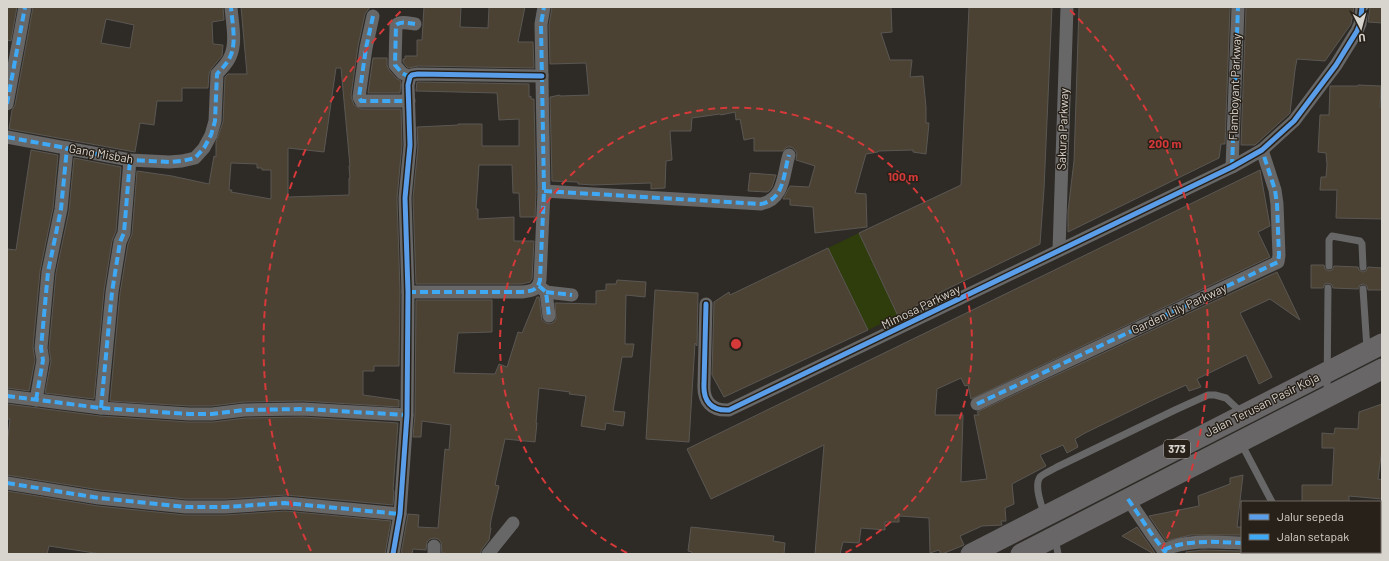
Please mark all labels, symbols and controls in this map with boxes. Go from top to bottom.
north arrow [1341,8,1381,48]
text: U [1358,32,1366,45]
street label: Flamboyant Parkway [1225,33,1243,141]
street label: Sakura Parkway [1054,87,1070,170]
text: 200 m [1149,136,1181,150]
street label: Gang Misbah [68,140,135,166]
text: 100 m [888,169,918,183]
street label: Garden Lily Parkway [1129,280,1229,336]
street label: Mimosa Parkway [879,281,963,331]
centre of rings [729,337,743,351]
street label: Jalan Terusan Pasir Koja [1202,369,1321,439]
road number: 373 [1164,440,1190,458]
legend [1241,501,1381,553]
text: Jalur sepeda [1277,509,1344,523]
text: Jalan setapak [1277,529,1349,543]

